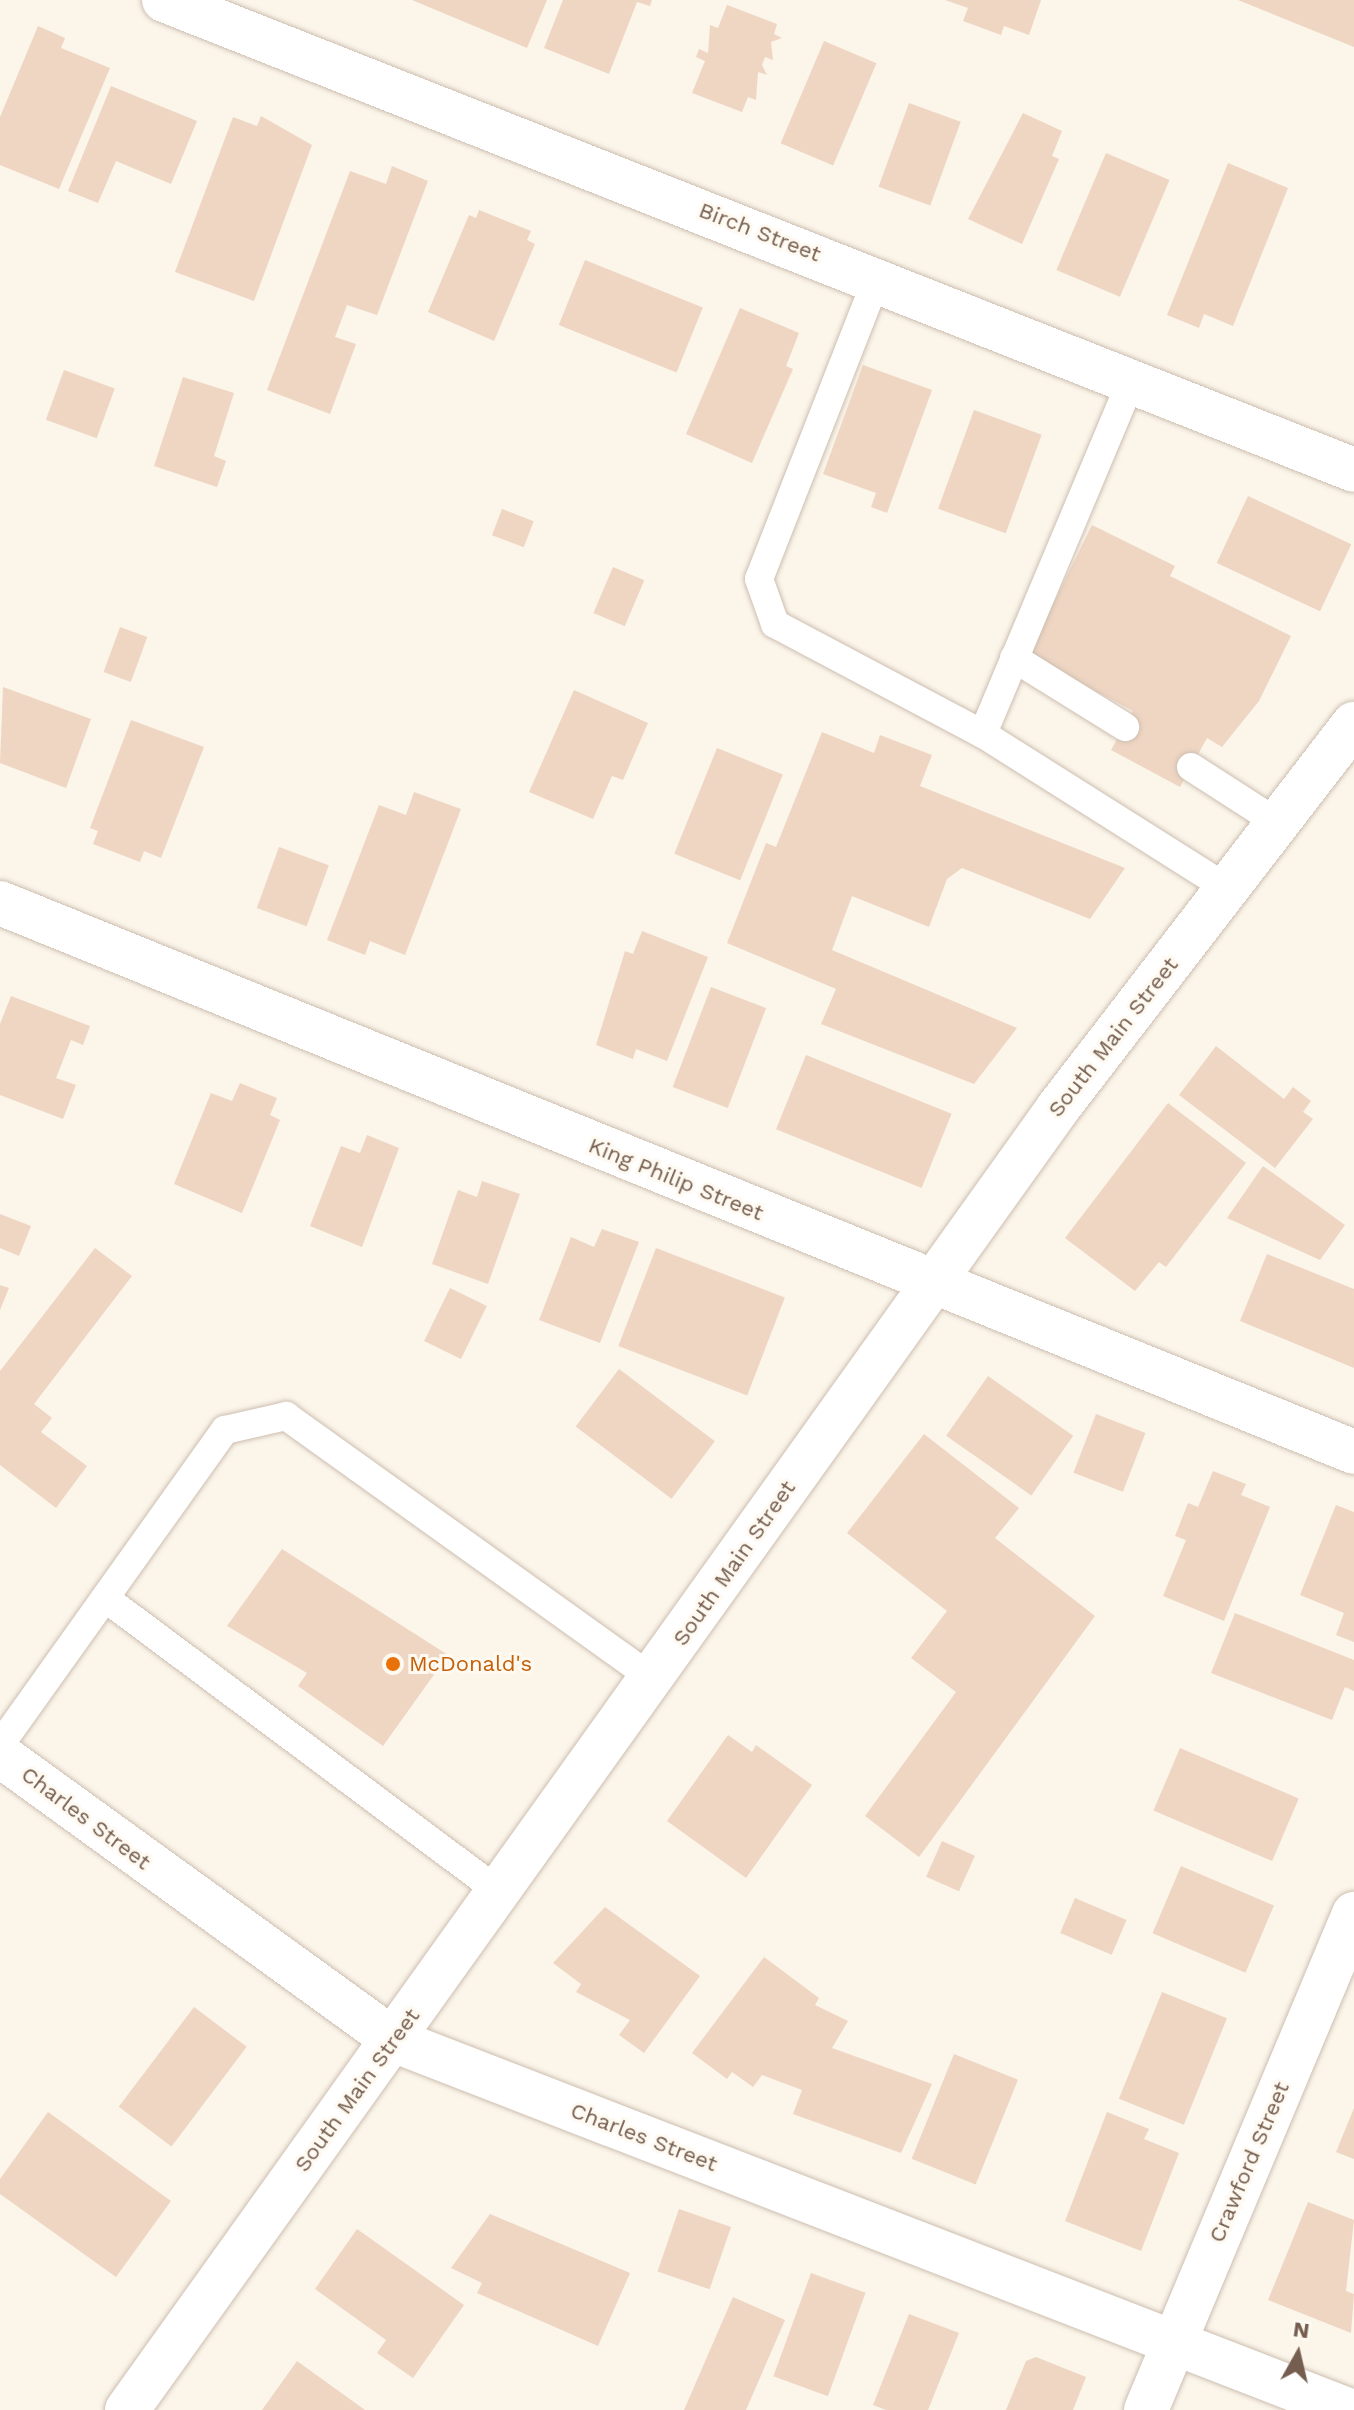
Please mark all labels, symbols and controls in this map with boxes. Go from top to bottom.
street label: Birch Street [695,197,825,267]
street label: South Main Street [1042,952,1184,1122]
street label: King Philip Street [585,1132,767,1226]
street label: South Main Street [667,1475,801,1651]
place label: McDonald's [409,1651,532,1677]
marker: McDonald's [384,1655,402,1673]
street label: Charles Street [16,1761,156,1875]
street label: South Main Street [289,2003,425,2177]
street label: Crawford Street [1203,2078,1295,2246]
street label: Charles Street [567,2097,721,2177]
north arrow [1258,2314,1338,2394]
text: N [1292,2316,1311,2343]

